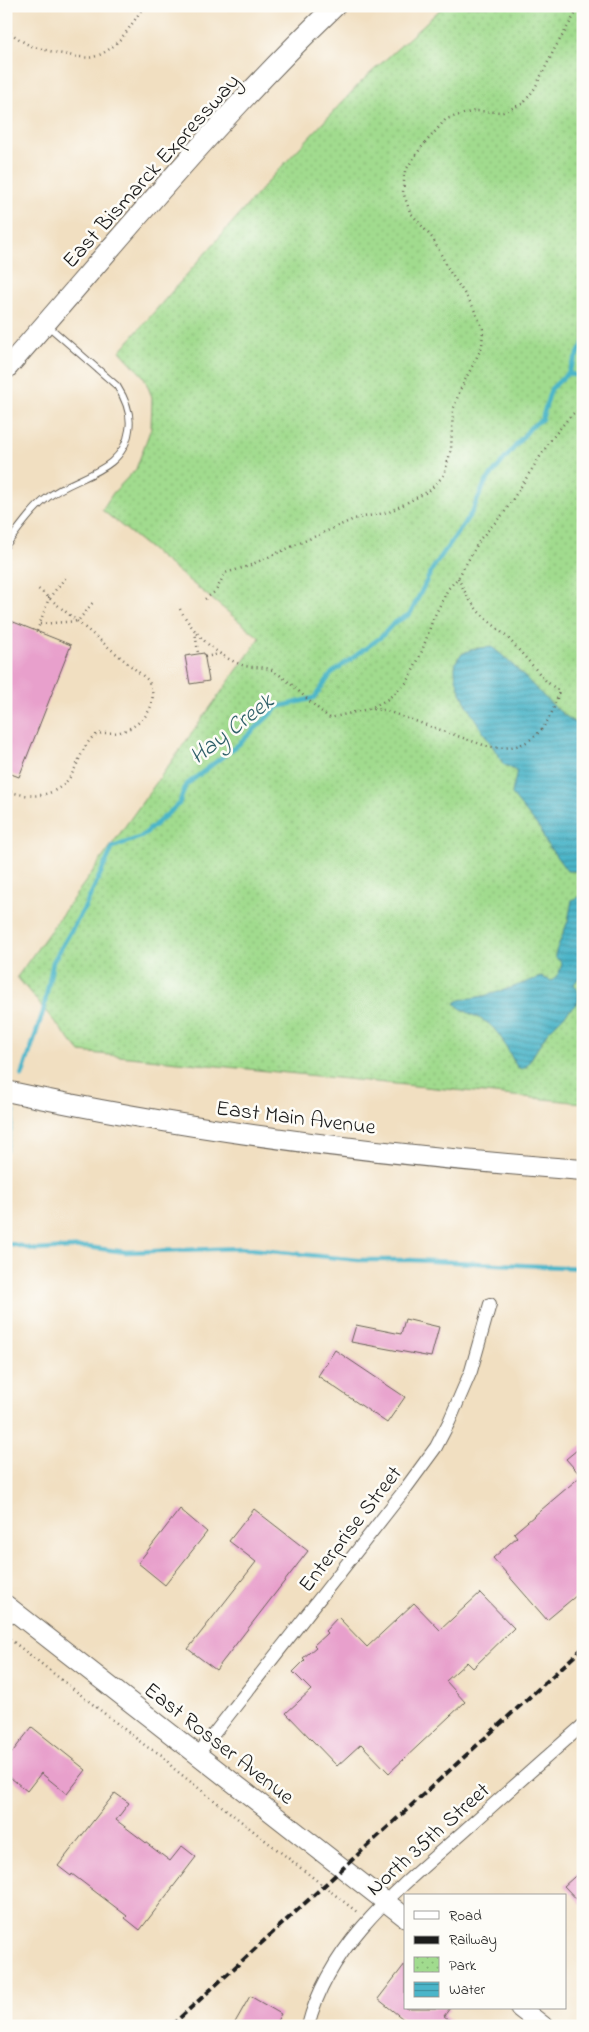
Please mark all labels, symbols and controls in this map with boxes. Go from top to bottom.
street label: East Bismarck Expressway [56,67,249,277]
water label: Hay Creek [183,685,283,774]
street label: East Main Avenue [214,1093,377,1145]
street label: Enterprise Street [292,1459,411,1600]
street label: East Rosser Avenue [136,1675,300,1813]
street label: North 35th Street [360,1775,498,1905]
legend [404,1894,566,2010]
text: Road [449,1905,482,1927]
text: Railway [449,1929,497,1952]
text: Park [449,1955,477,1977]
text: Water [449,1979,485,2001]

